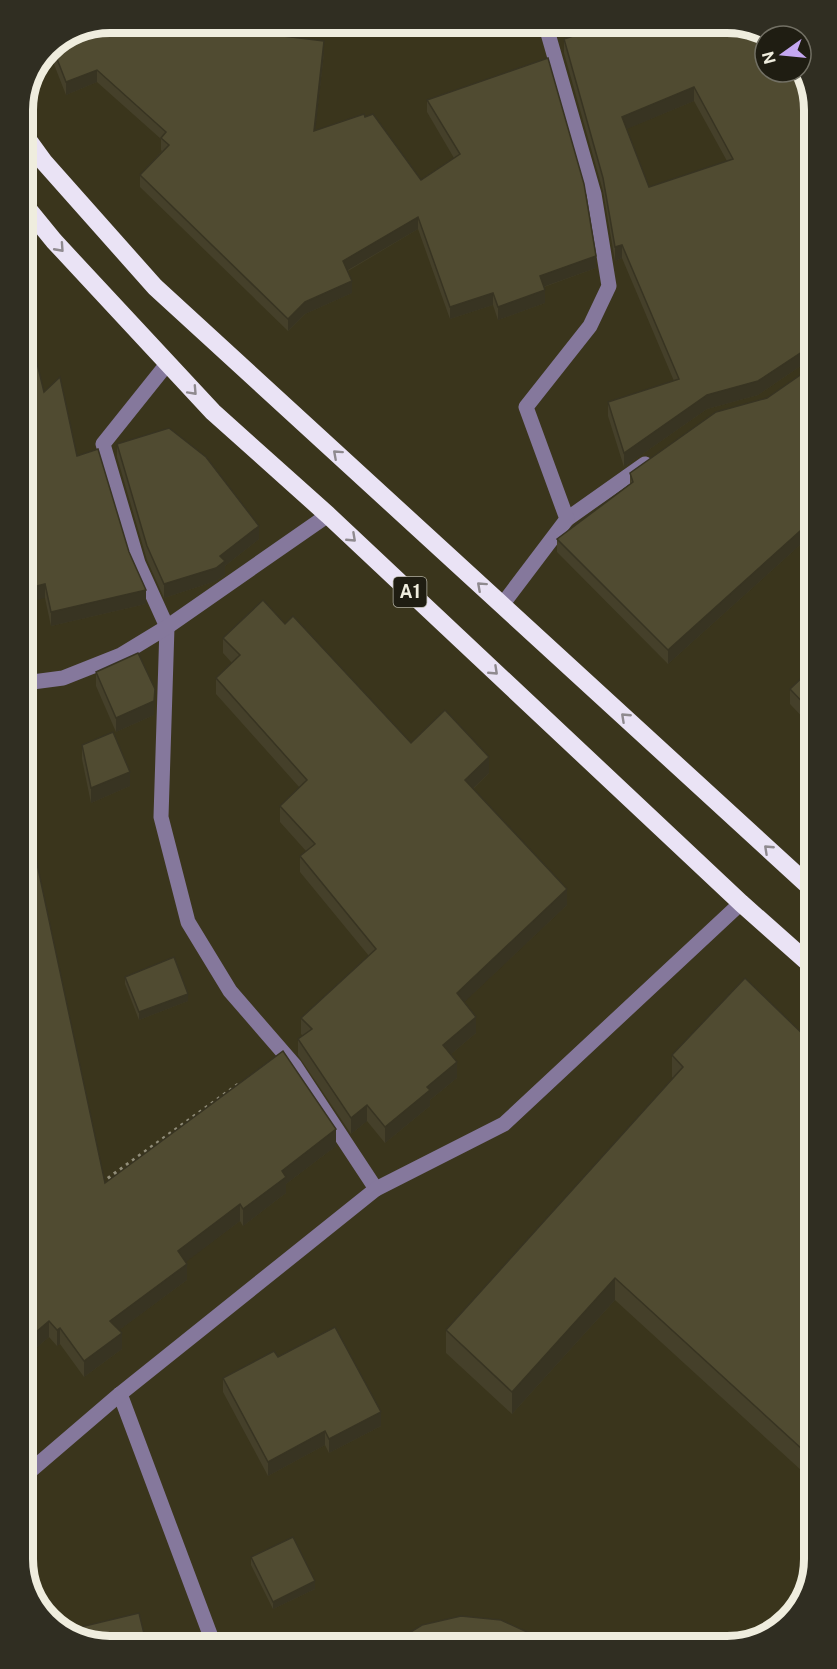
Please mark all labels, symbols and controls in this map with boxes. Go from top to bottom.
north arrow [753,24,813,84]
text: N [758,49,780,66]
one-way arrow [53,242,64,252]
one-way arrow [186,384,197,395]
one-way arrow [333,450,344,461]
one-way arrow [344,530,355,541]
road number: A1 [394,577,426,607]
one-way arrow [477,582,488,593]
one-way arrow [487,664,498,675]
one-way arrow [621,714,632,725]
one-way arrow [765,845,775,856]

